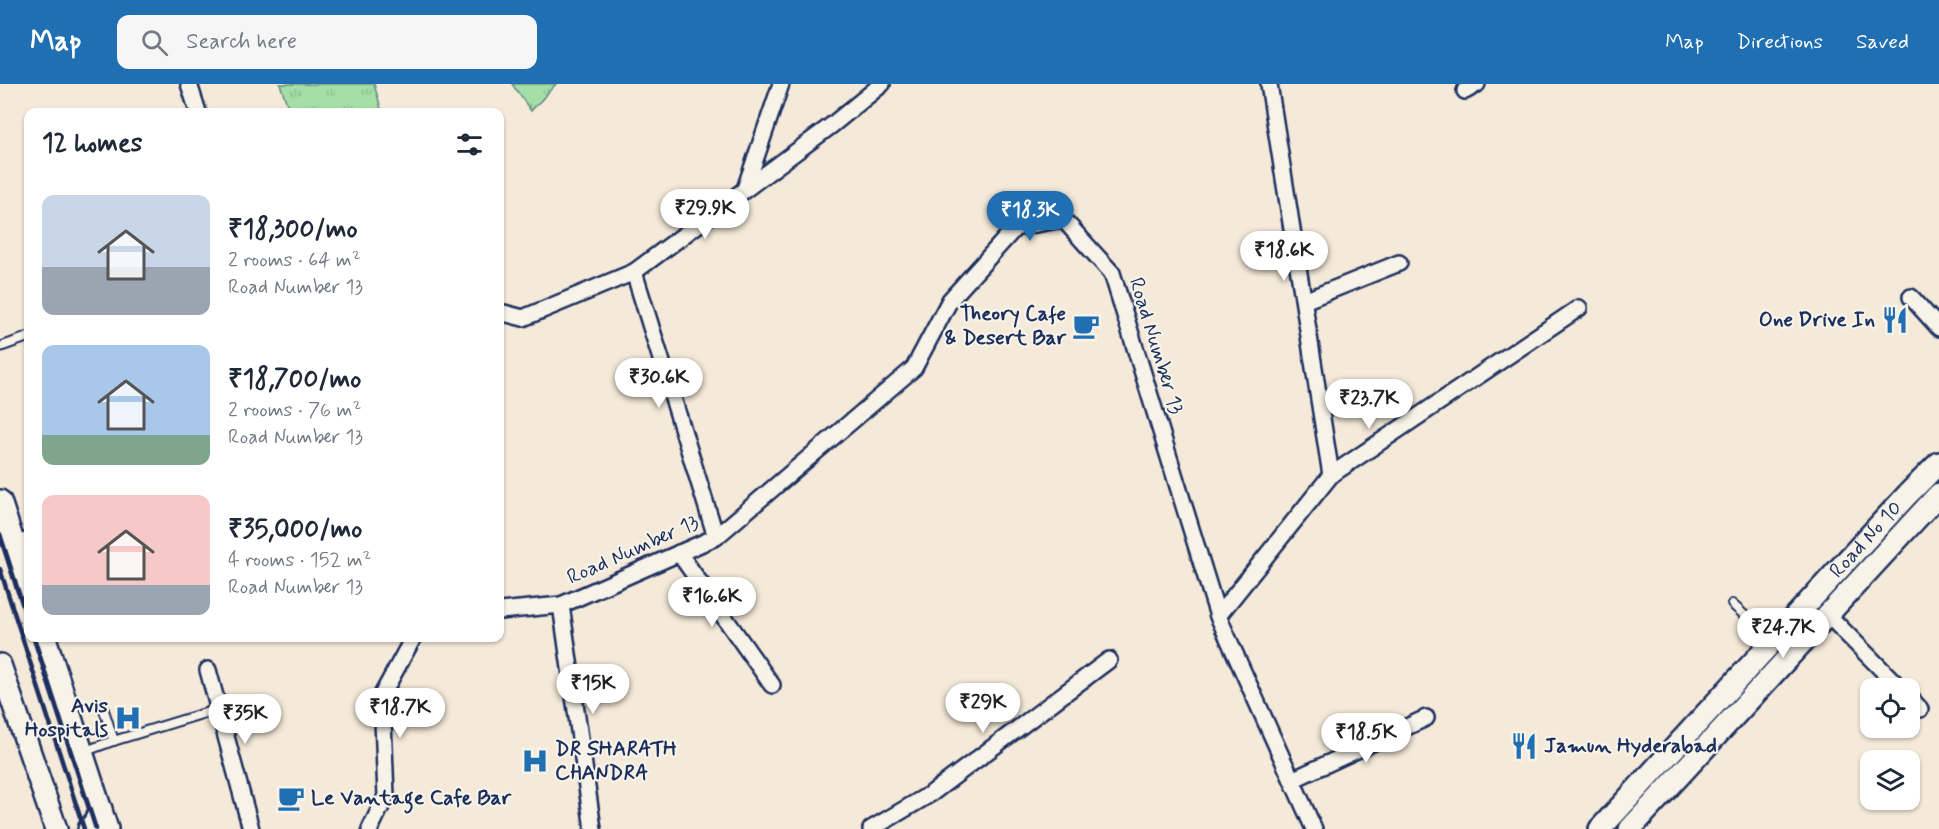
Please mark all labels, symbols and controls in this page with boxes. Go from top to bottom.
search box [117,15,537,69]
text: Map [30,24,81,61]
icon: search [138,26,171,59]
text: Search here [186,28,297,56]
text: Map [1665,28,1704,56]
text: Directions [1737,28,1823,56]
text: Saved [1856,28,1909,56]
text: 12 homes [42,127,142,161]
icon: filters [453,128,486,161]
pin: ₹29.9K [656,189,754,240]
pin: ₹18.3K [981,191,1079,242]
text: ₹29.9K [674,195,736,222]
text: ₹18.3K [1001,197,1059,224]
text: ₹18,300/mo [228,213,358,247]
icon: home [90,219,162,291]
pin: ₹18.6K [1235,231,1333,282]
text: ₹18.6K [1254,237,1314,264]
text: 2 rooms · 64 m² [228,247,361,274]
text: Road Number 13 [228,274,363,301]
street label: Road Number 13 [1122,274,1190,418]
place label: Theory Cafe & Desert Bar [944,300,1067,352]
restaurant icon: One Drive In [1880,305,1910,335]
place label: One Drive In [1759,306,1875,334]
cafe icon: Theory Cafe & Desert Bar [1071,311,1101,341]
pin: ₹30.6K [610,358,708,409]
text: ₹18,700/mo [228,363,361,397]
text: ₹30.6K [629,364,689,391]
icon: home [90,369,162,441]
pin: ₹23.7K [1320,379,1418,430]
text: ₹23.7K [1339,385,1399,412]
text: 2 rooms · 76 m² [228,397,361,424]
text: Road Number 13 [228,424,363,451]
street label: Road No 10 [1823,495,1909,584]
street label: Road Number 13 [563,508,704,592]
text: ₹35,000/mo [228,513,362,547]
icon: home [90,519,162,591]
text: 4 rooms · 152 m² [228,547,371,574]
text: Road Number 13 [228,574,363,601]
pin: ₹16.6K [663,577,761,628]
text: ₹16.6K [682,583,742,610]
pin: ₹24.7K [1734,608,1832,659]
text: ₹24.7K [1751,614,1815,641]
pin: ₹15K [557,664,629,715]
text: ₹15K [570,670,616,697]
map controls [1860,678,1920,810]
button: locate [1860,678,1920,738]
pin: ₹29K [947,683,1019,734]
pin: ₹18.7K [351,688,449,739]
text: ₹29K [959,689,1007,716]
place label: Avis Hospitals [25,692,109,744]
pin: ₹35K [209,694,281,745]
text: ₹18.7K [369,694,431,721]
text: ₹35K [222,700,268,727]
hospital icon: Avis Hospitals [113,703,143,733]
pin: ₹18.5K [1317,713,1415,764]
text: ₹18.5K [1335,719,1397,746]
restaurant icon: Jamun Hyderabad [1509,731,1539,761]
place label: Jamun Hyderabad [1544,732,1717,760]
place label: DR SHARATH CHANDRA [555,735,677,787]
hospital icon: DR SHARATH CHANDRA [520,746,550,776]
button: layers [1860,750,1920,810]
cafe icon: Le Vantage Cafe Bar [276,783,306,813]
place label: Le Vantage Cafe Bar [311,784,512,814]

